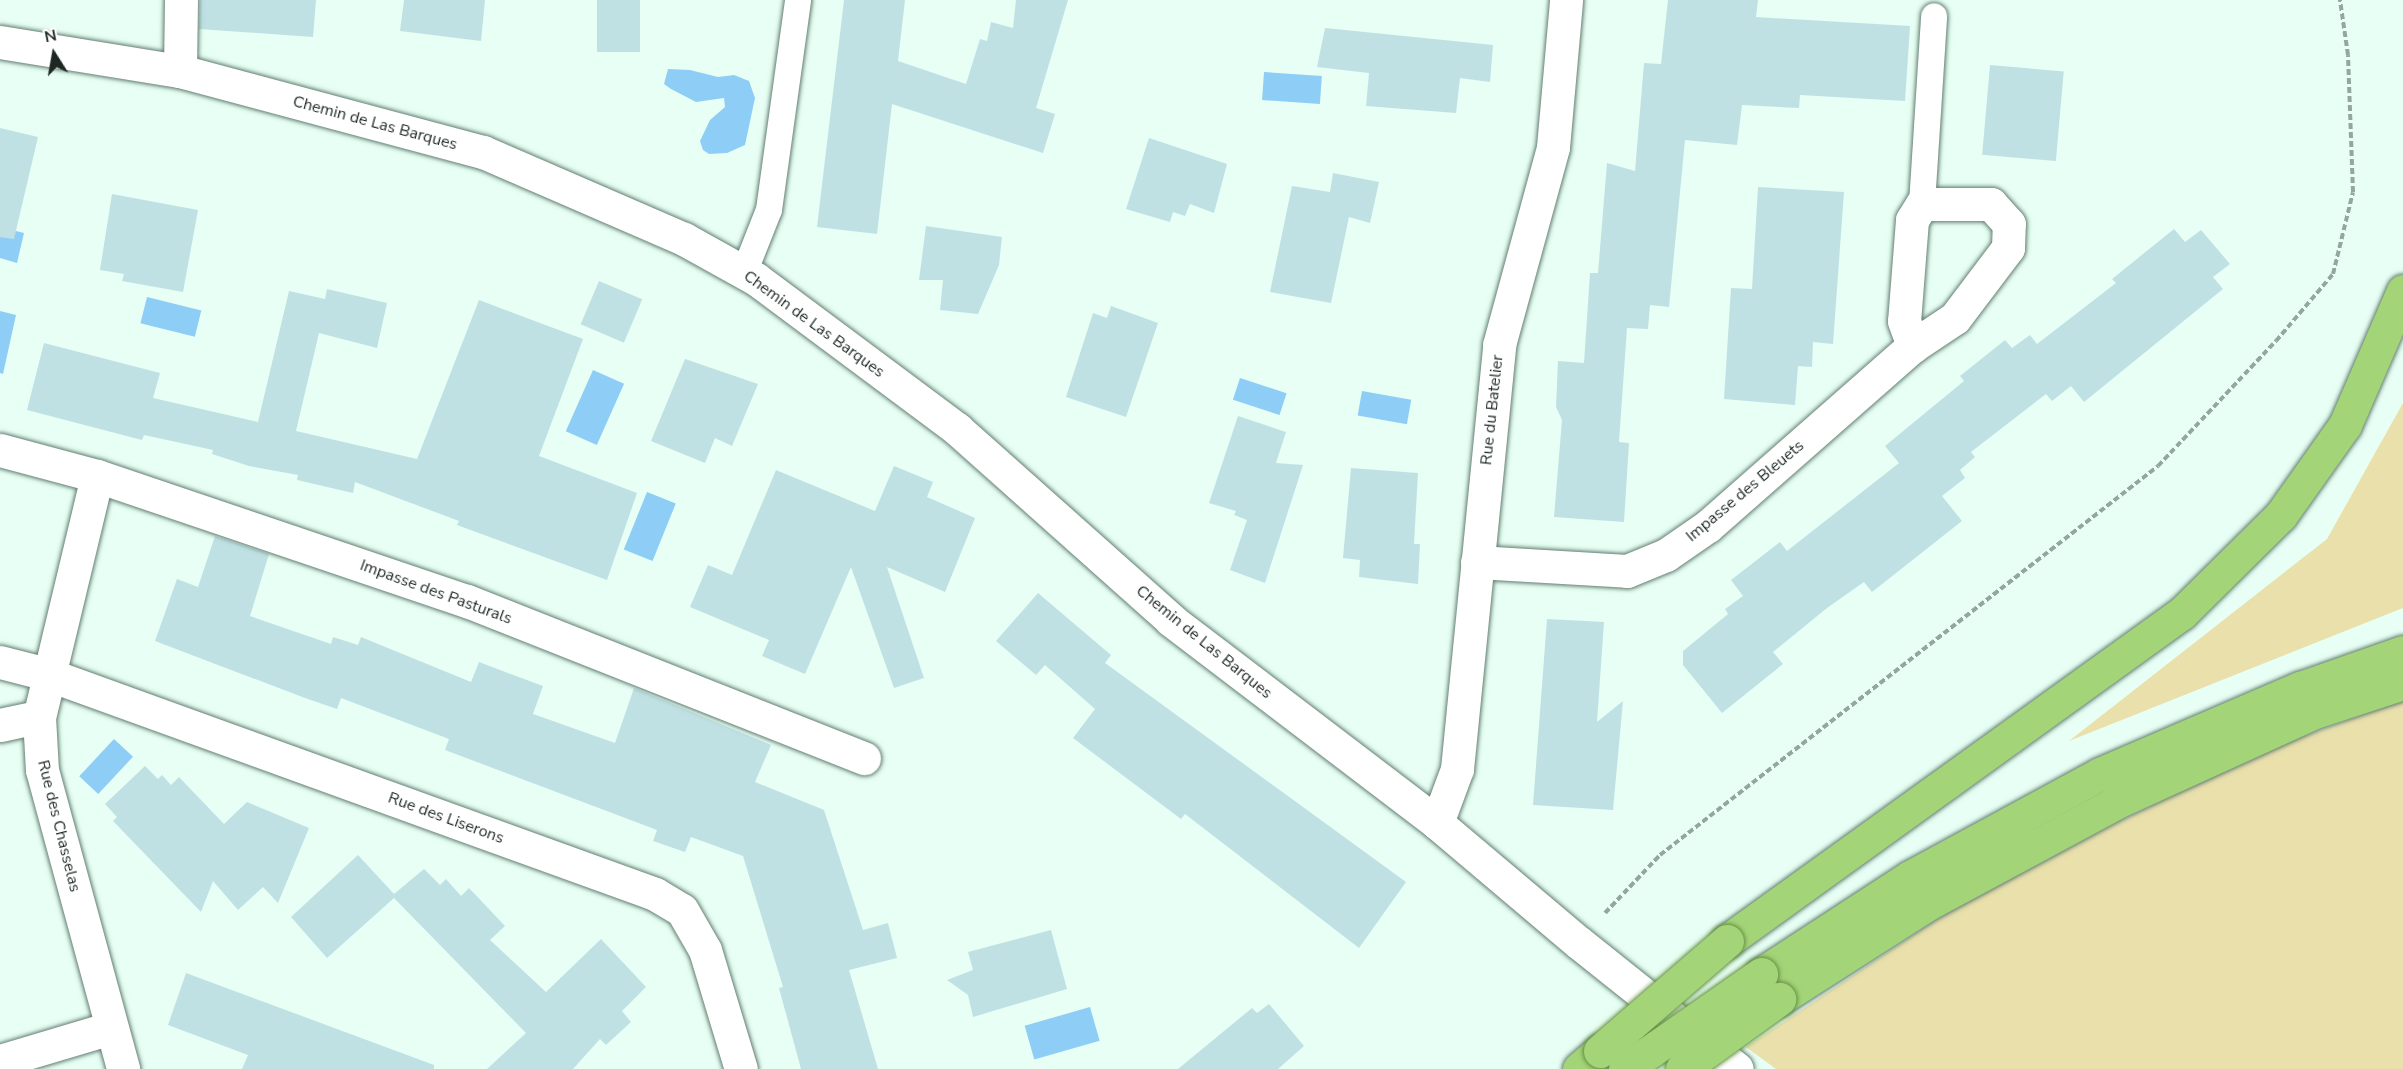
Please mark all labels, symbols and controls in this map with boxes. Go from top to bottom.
north arrow [24,24,84,84]
text: N [43,24,59,48]
street label: Chemin de Las Barques [291,92,459,154]
street label: Chemin de Las Barques [740,266,888,382]
street label: Rue du Batelier [1477,354,1507,466]
street label: Impasse des Bleuets [1682,436,1808,546]
street label: Impasse des Pasturals [357,556,515,628]
street label: Chemin de Las Barques [1132,581,1276,703]
street label: Rue des Chasselas [33,758,85,894]
street label: Rue des Liserons [385,788,507,848]

